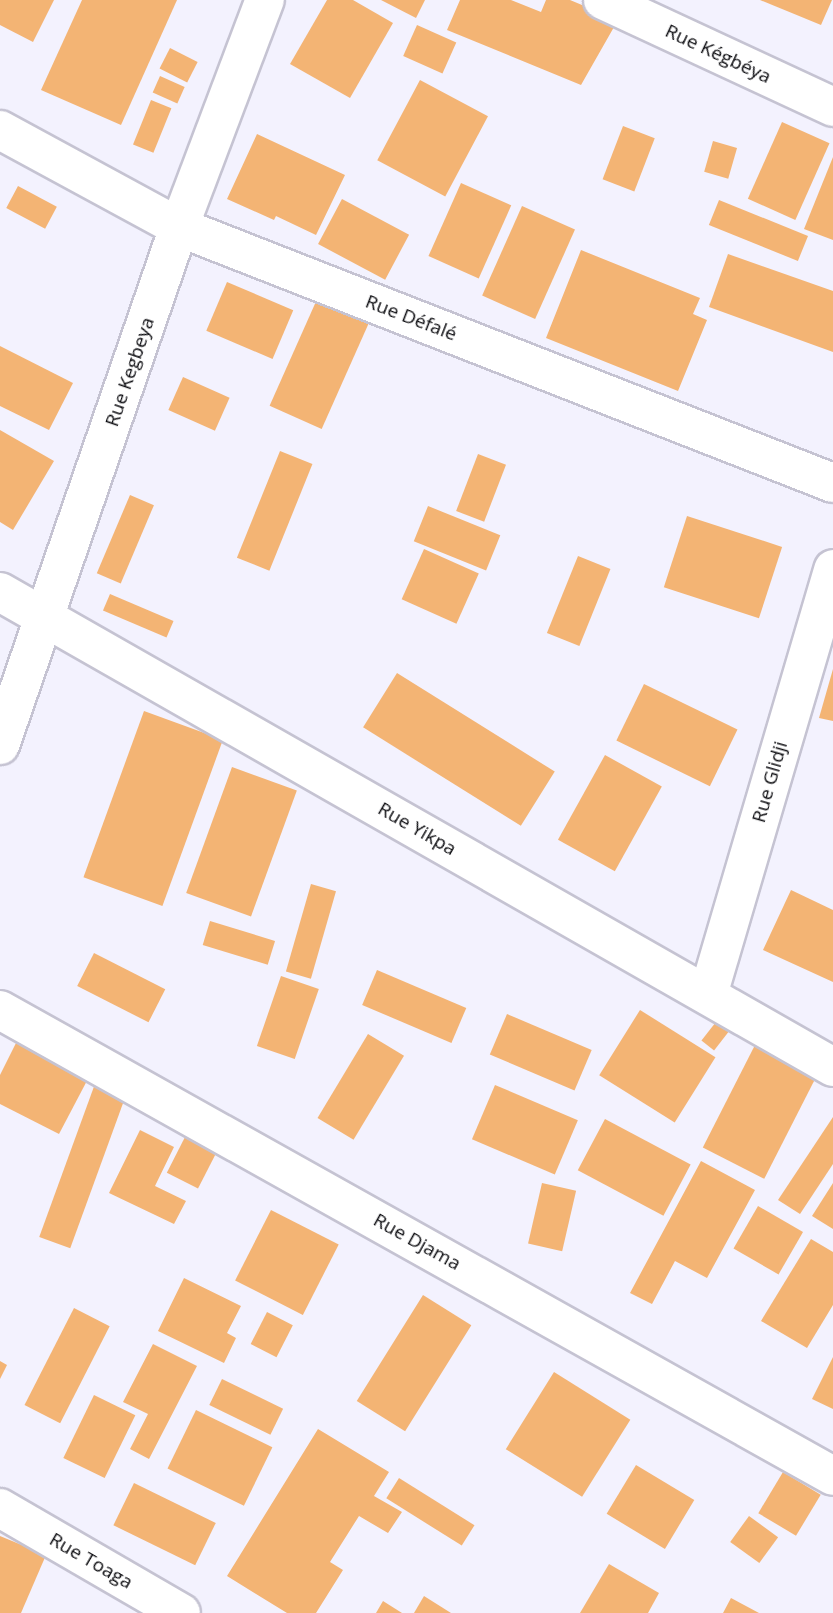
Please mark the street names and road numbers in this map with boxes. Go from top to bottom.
street label: Rue Kégbéya [662,20,774,88]
street label: Rue Défalé [362,290,460,346]
street label: Rue Kegbeya [101,314,159,430]
street label: Rue Glidji [748,739,792,825]
street label: Rue Yikpa [374,797,460,861]
street label: Rue Djama [369,1209,465,1275]
street label: Rue Toaga [45,1528,137,1594]

